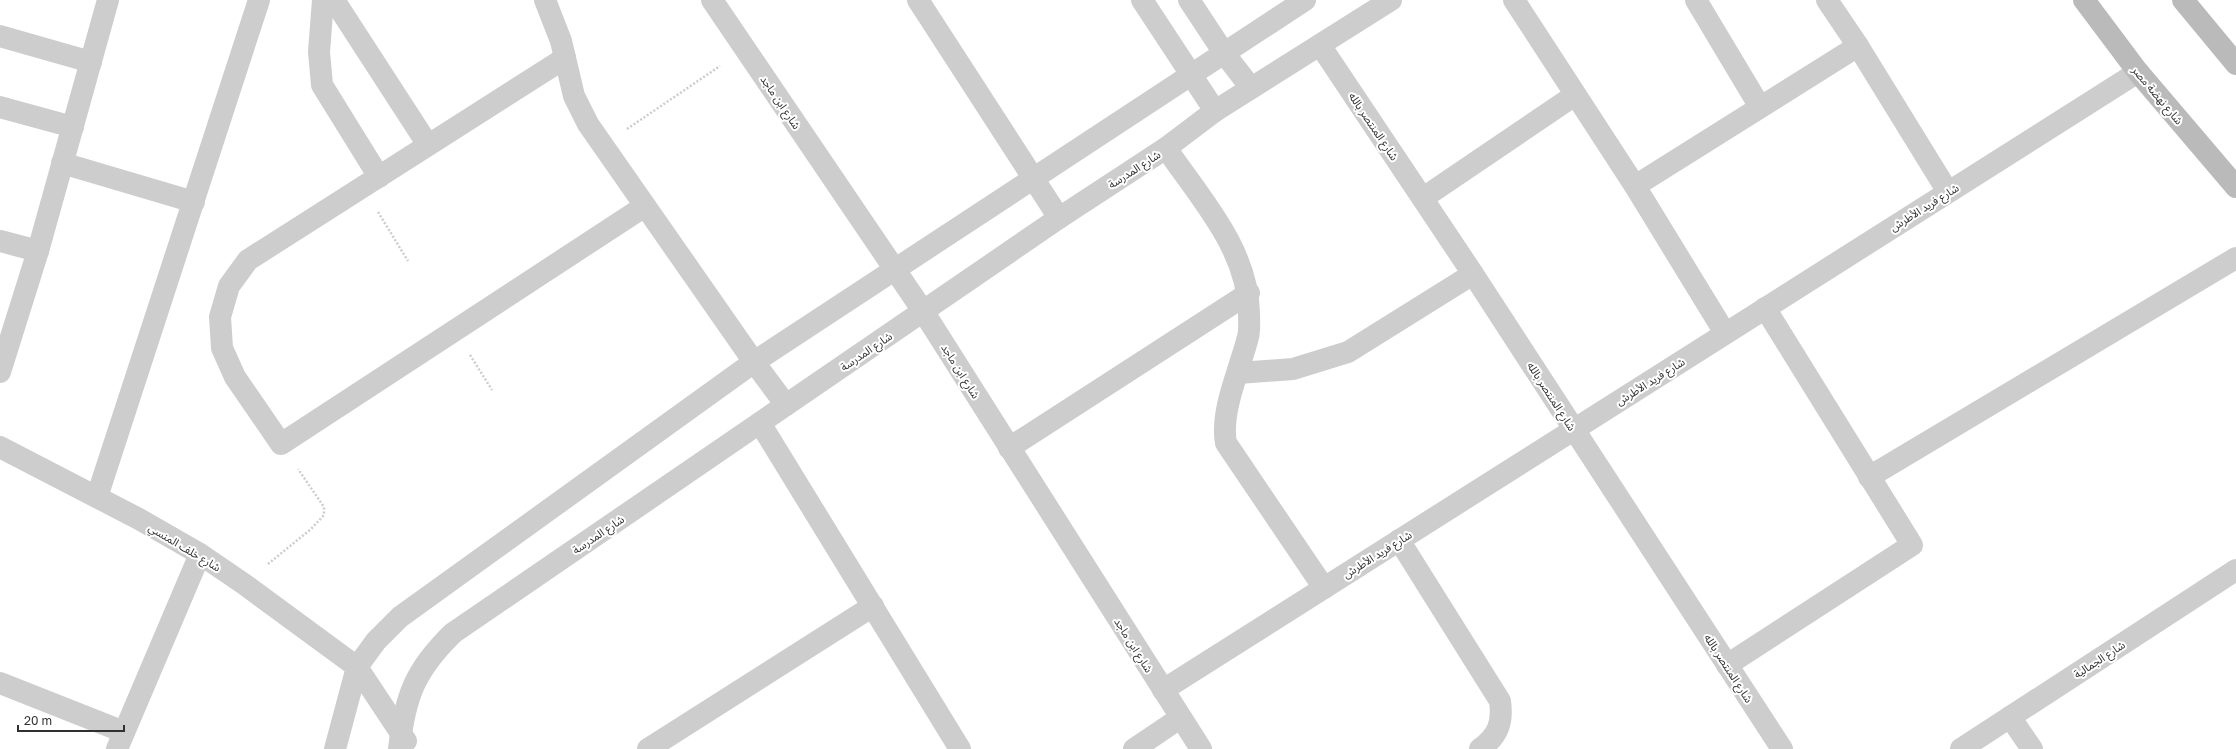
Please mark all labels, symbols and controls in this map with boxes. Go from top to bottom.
street label: شارع نهضة مصر [2128,63,2186,128]
street label: شارع ابن ماجد [757,73,804,133]
street label: شارع المنتصر بالله [1345,90,1402,164]
street label: شارع المدرسة [1105,147,1164,192]
street label: شارع فريد الأطرش [1887,180,1962,235]
street label: شارع المدرسة [838,329,896,375]
street label: شارع ابن ماجد [937,341,983,402]
street label: شارع فريد الأطرش [1613,354,1688,409]
street label: شارع المنتصر بالله [1523,359,1579,434]
street label: شارع المدرسة [570,512,628,558]
street label: شارع خلف المنسي [145,520,224,577]
street label: شارع فريد الأطرش [1340,527,1415,582]
street label: شارع ابن ماجد [1110,615,1156,676]
street label: شارع المنتصر بالله [1700,631,1756,706]
street label: شارع الجمالية [2071,637,2128,682]
scale bar [18,707,124,733]
text: 20 m [24,713,52,728]

